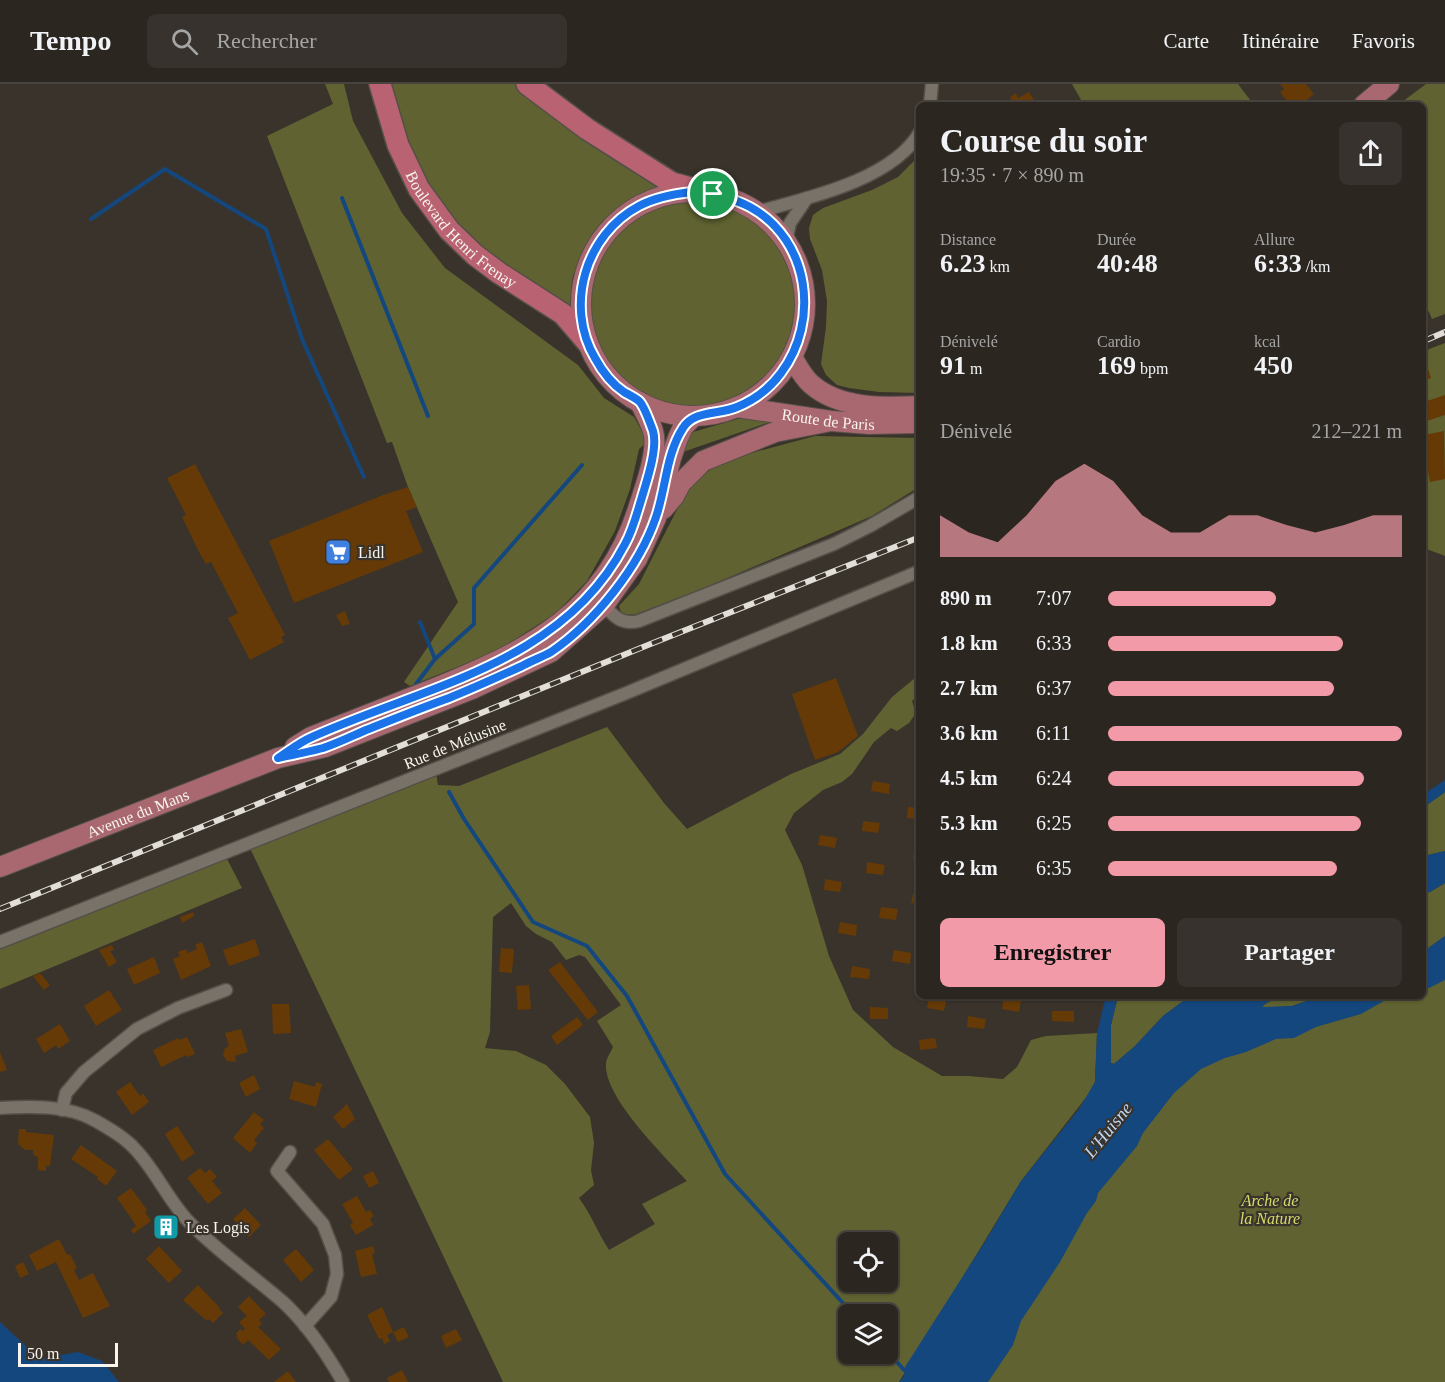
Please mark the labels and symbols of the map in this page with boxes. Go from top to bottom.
street label: Boulevard Henri Frenay [403,168,520,292]
pin [687,168,738,219]
street label: Route de Paris [781,405,875,433]
supermarket icon: Lidl [323,537,353,567]
place label: Lidl [358,544,385,561]
street label: Rue de Mélusine [402,716,508,772]
street label: Avenue du Mans [84,785,191,841]
water label: L'Huisne [1079,1098,1136,1162]
park label: Arche de la Nature [1240,1192,1300,1227]
building icon: Les Logis [151,1212,181,1242]
place label: Les Logis [186,1219,250,1237]
scale bar [18,1340,118,1368]

